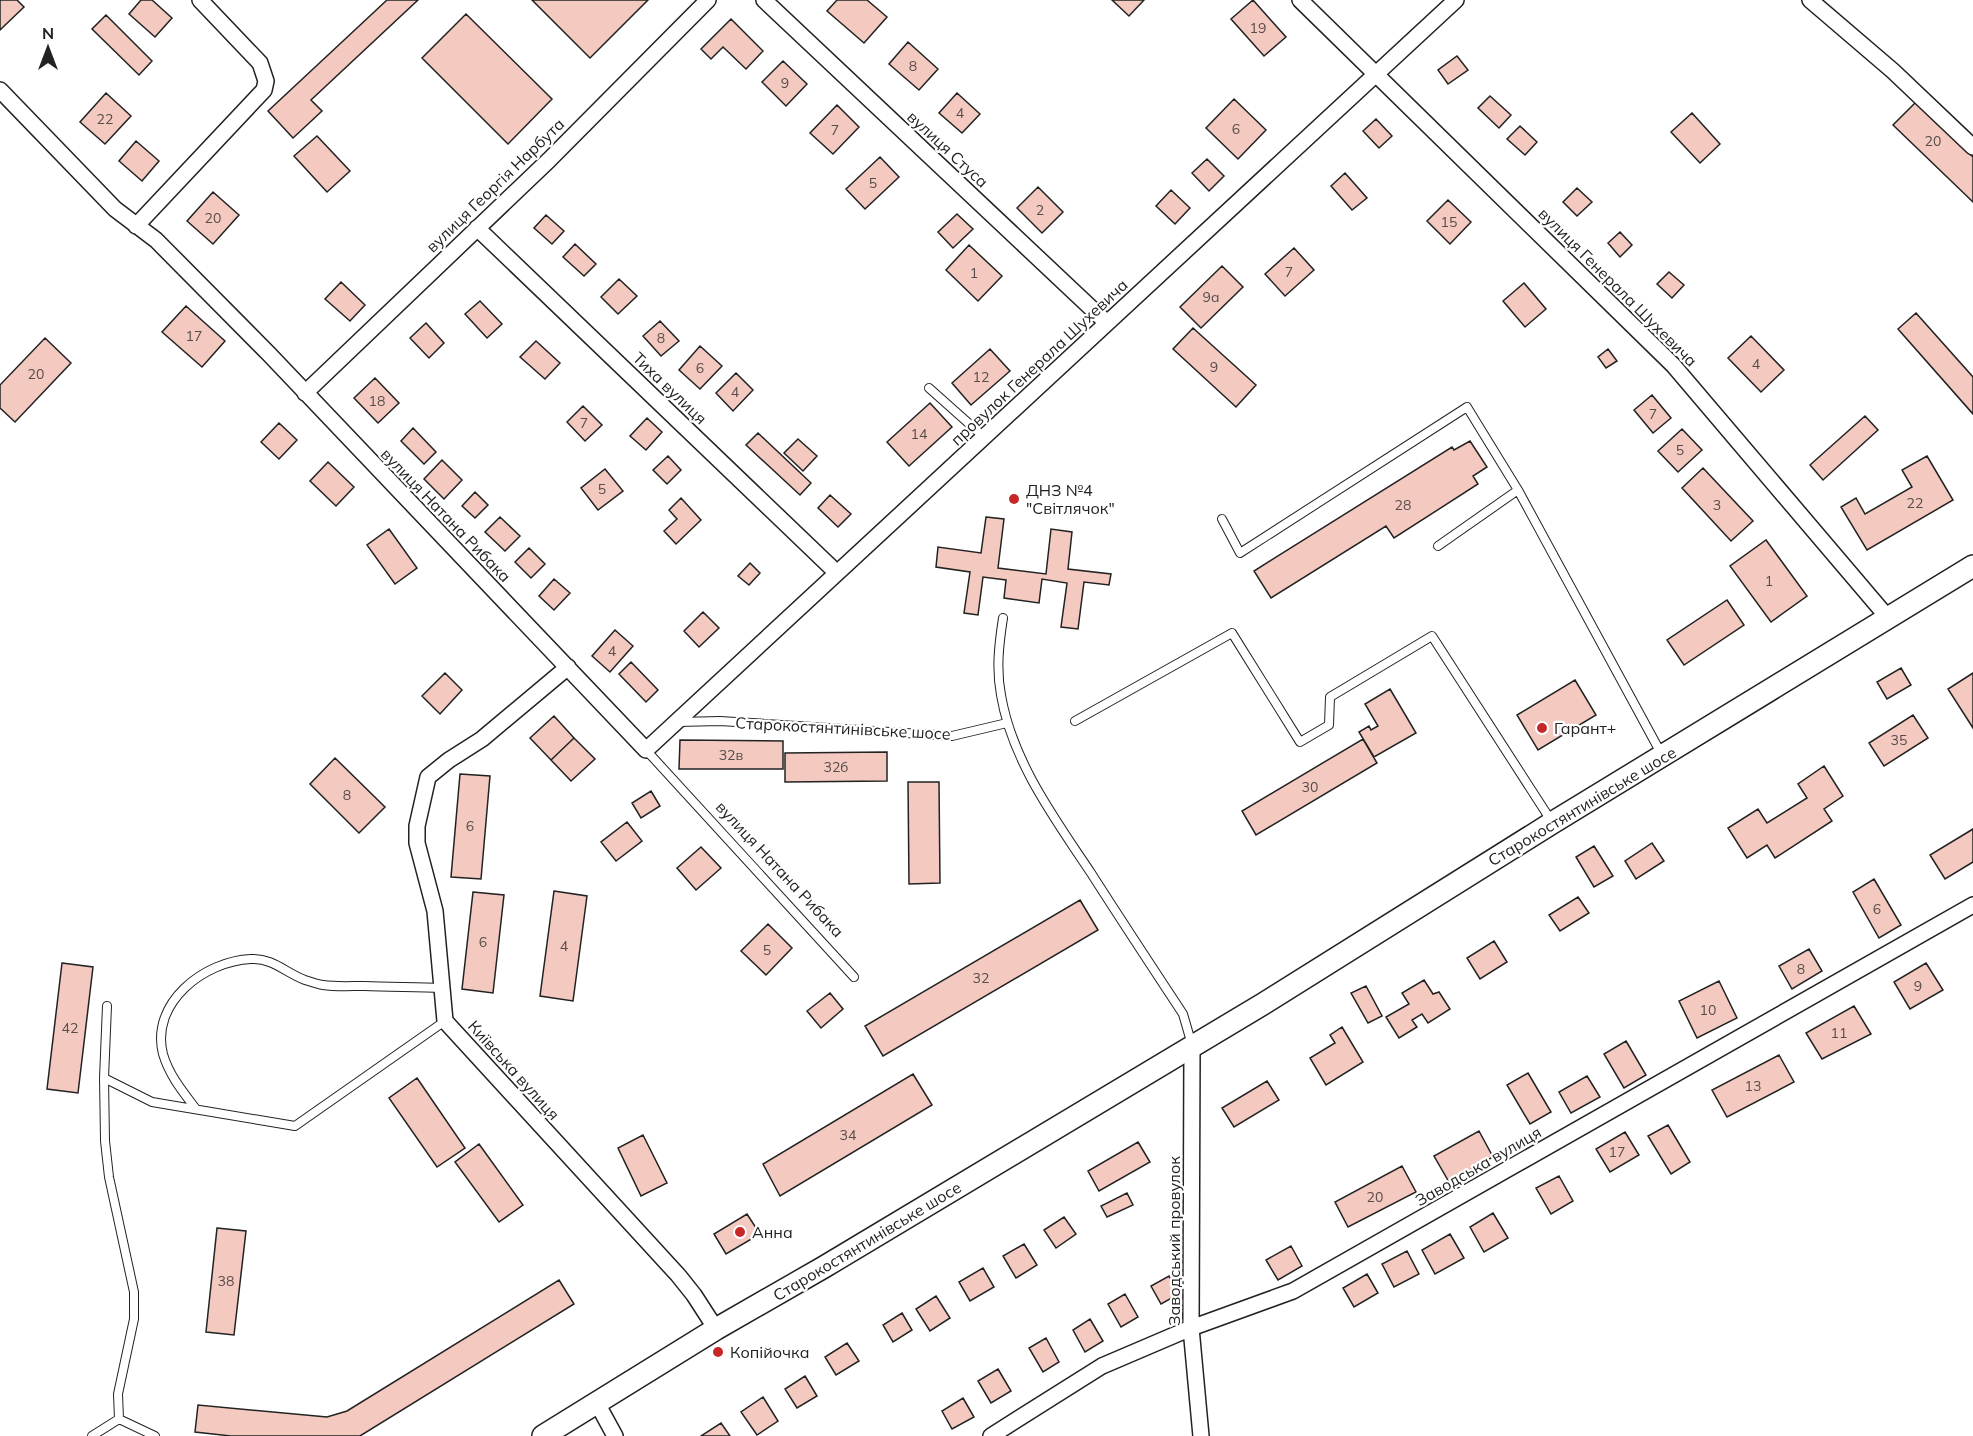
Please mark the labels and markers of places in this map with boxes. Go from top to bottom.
place label: ДНЗ №4 "Світлячок" [1026,480,1115,518]
marker: ДНЗ №4 "Світлячок" [1007,492,1021,506]
place label: Гарант+ [1554,718,1616,738]
marker: Гарант+ [1535,721,1549,735]
place label: Анна [752,1222,793,1242]
marker: Анна [733,1225,747,1239]
place label: Копійочка [730,1342,809,1362]
marker: Копійочка [711,1345,725,1359]

